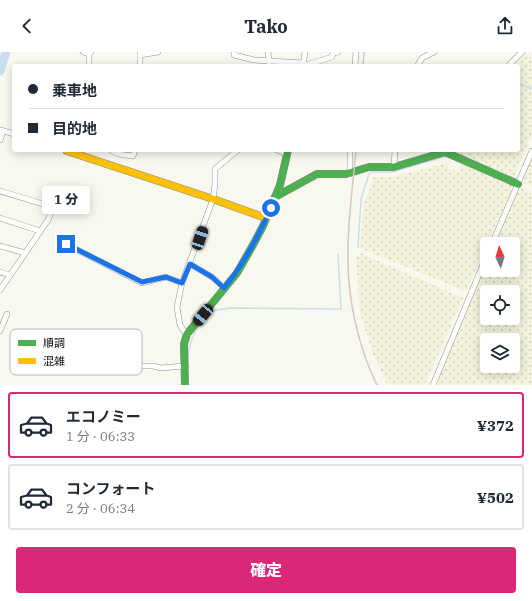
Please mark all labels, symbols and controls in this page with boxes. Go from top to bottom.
icon: back [16,15,38,37]
text: Tako [244,15,288,38]
icon: share [494,15,516,37]
text: 乗車地 [52,81,97,100]
text: 目的地 [52,119,97,138]
callout: 1 分 [42,186,90,214]
text: 1 分 [54,191,78,208]
route start [262,199,280,217]
car [190,225,210,251]
route end [57,235,75,253]
north arrow [480,237,520,277]
map controls [480,237,520,373]
button: locate [480,285,520,325]
car [191,302,215,328]
legend [10,329,142,375]
button: layers [480,333,520,373]
text: 順調 [43,336,65,350]
text: 混雑 [43,354,65,368]
icon: car [18,407,54,443]
text: エコノミー [66,407,141,426]
text: ¥372 [477,416,514,435]
text: 1 分 · 06:33 [66,428,135,445]
icon: car [18,479,54,515]
text: コンフォート [66,479,156,498]
text: ¥502 [477,488,514,507]
text: 2 分 · 06:34 [66,500,135,517]
button: 確定 [16,547,516,593]

